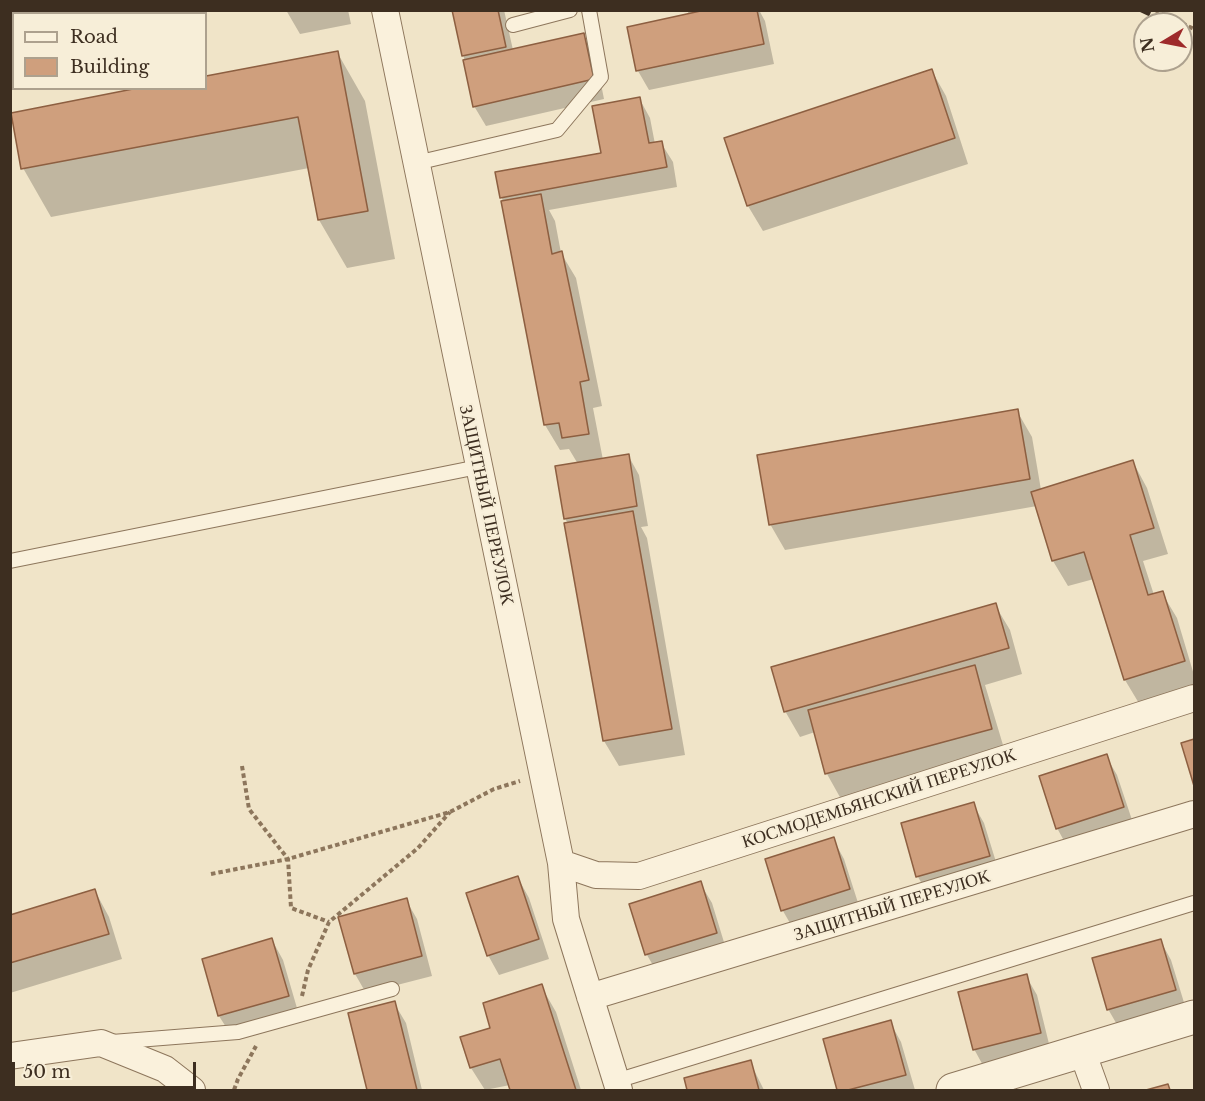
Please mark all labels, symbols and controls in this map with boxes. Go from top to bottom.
legend [12,12,207,90]
north arrow [1133,12,1193,72]
text: Road [70,26,118,48]
text: N [1136,36,1158,54]
text: Building [70,56,149,78]
street label: ЗАЩИТНЫЙ ПЕРЕУЛОК [454,403,518,607]
street label: КОСМОДЕМЬЯНСКИЙ ПЕРЕУЛОК [739,744,1019,854]
street label: ЗАЩИТНЫЙ ПЕРЕУЛОК [791,866,993,946]
scale bar [15,1050,200,1088]
text: 50 m [23,1061,71,1083]

